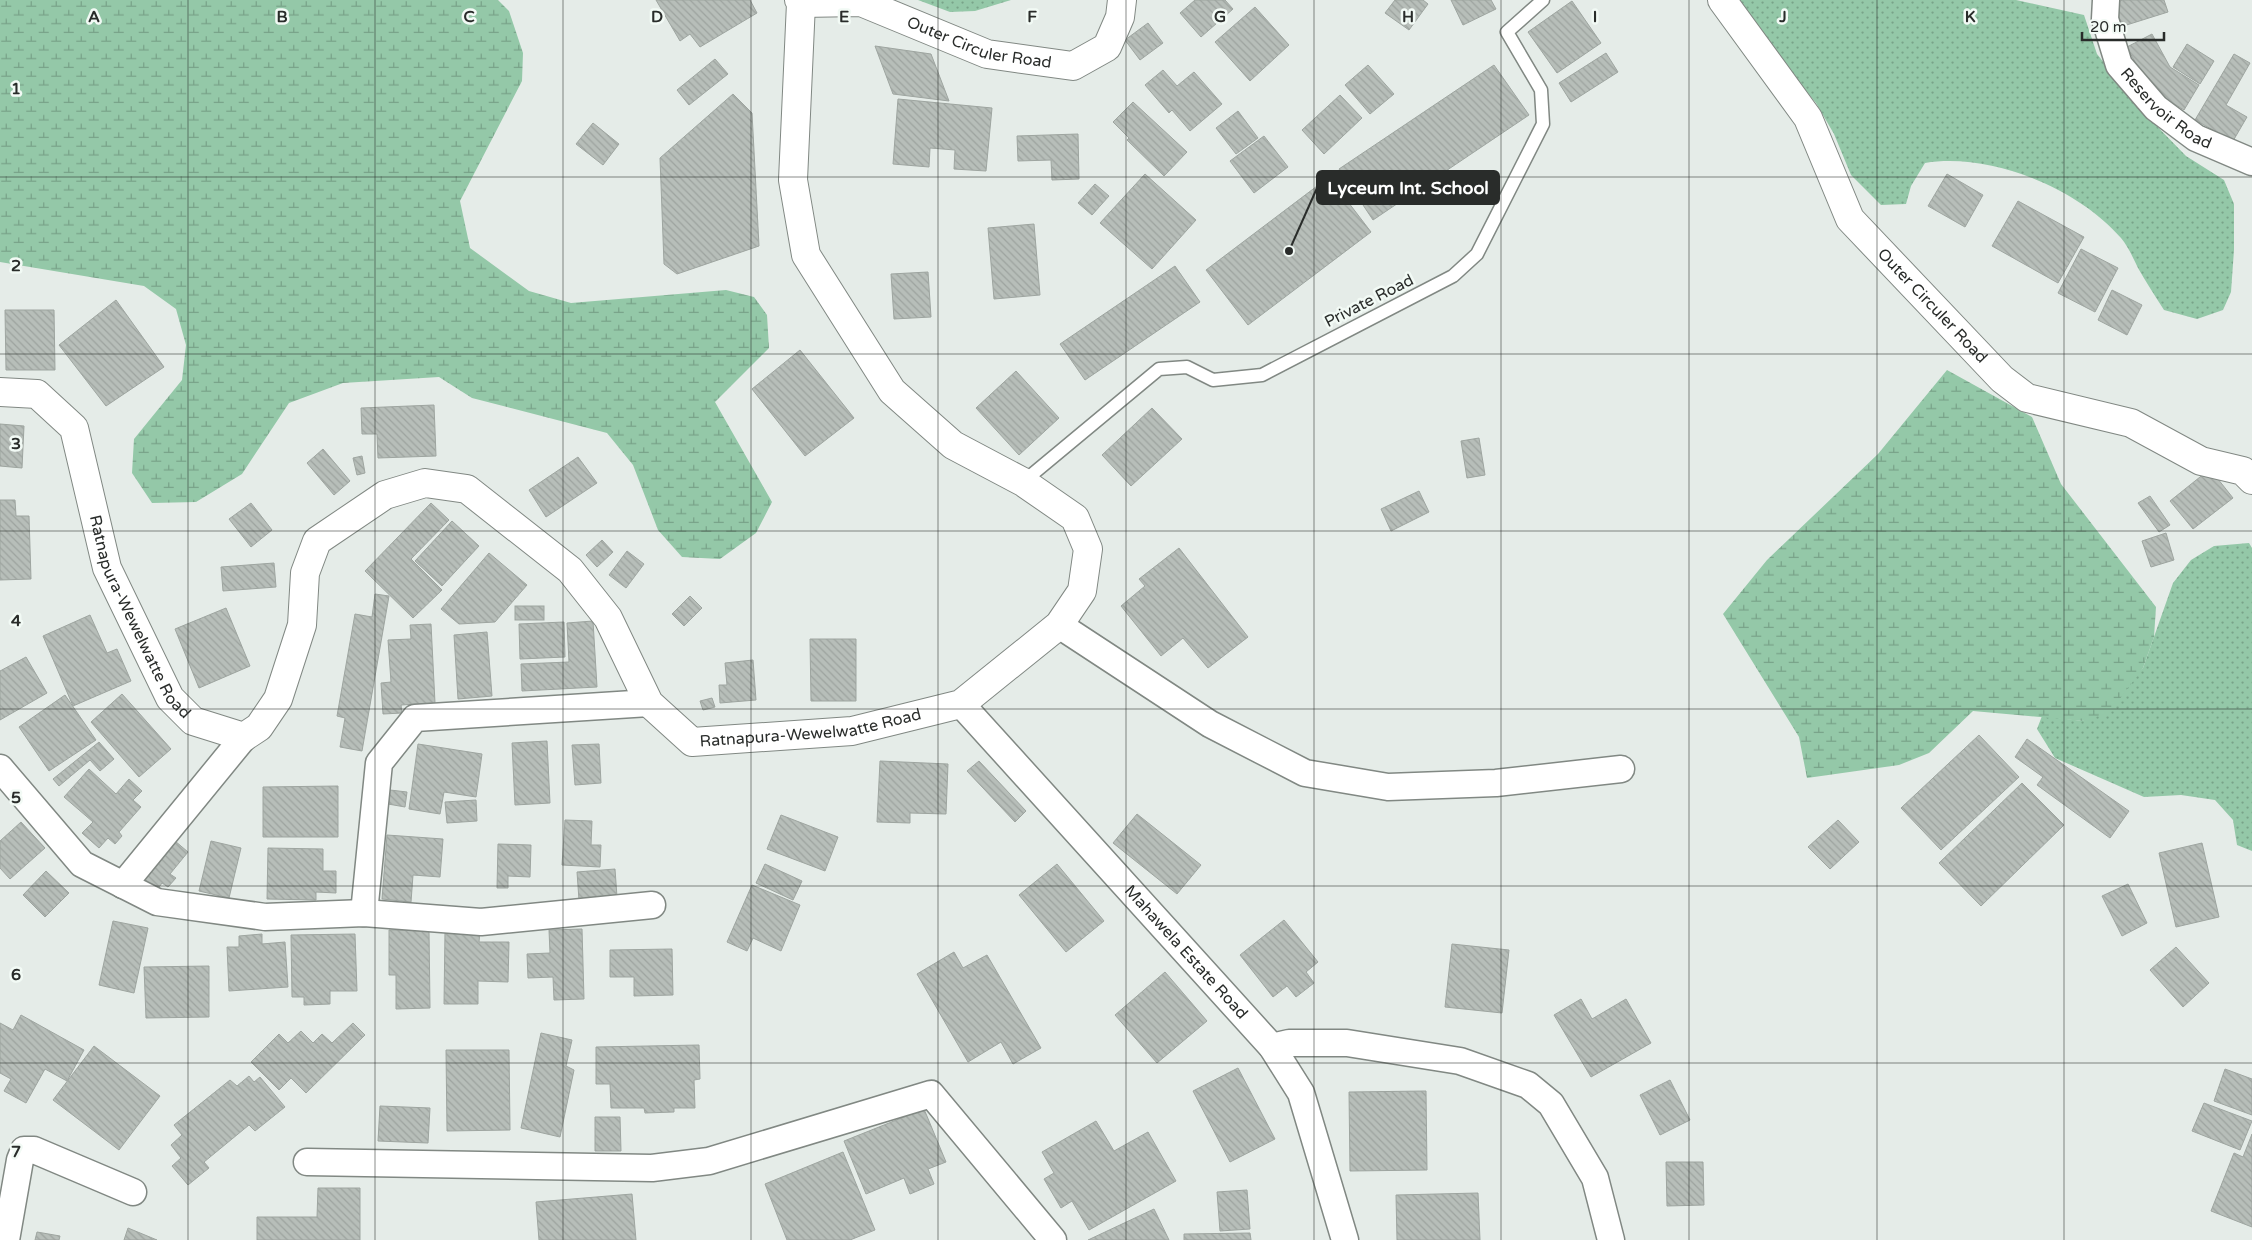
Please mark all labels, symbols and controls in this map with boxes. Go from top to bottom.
text: A [88,7,100,27]
text: B [276,7,288,27]
text: C [463,7,475,27]
text: D [651,7,663,27]
text: E [839,7,849,27]
text: F [1027,7,1037,27]
text: G [1214,7,1226,27]
text: H [1402,7,1414,27]
text: I [1593,7,1597,27]
text: J [1778,7,1787,27]
text: K [1965,7,1976,27]
scale bar [2082,10,2164,42]
street label: Outer Circuler Road [904,12,1053,73]
text: 20 m [2090,18,2127,36]
street label: Reservoir Road [2116,64,2215,154]
text: 1 [11,79,21,99]
callout: Lyceum Int. School [1317,171,1499,204]
text: Lyceum Int. School [1327,177,1489,199]
street label: Outer Circuler Road [1873,244,1992,367]
text: 2 [11,256,21,276]
street label: Private Road [1321,270,1417,332]
text: 3 [11,434,21,454]
street label: Ratnapura-Wewelwatte Road [85,513,195,723]
text: 4 [11,611,21,631]
street label: Ratnapura-Wewelwatte Road [699,704,923,751]
text: 5 [11,788,21,808]
street label: Mahawela Estate Road [1120,881,1252,1023]
text: 6 [11,965,21,985]
text: 7 [11,1142,21,1162]

